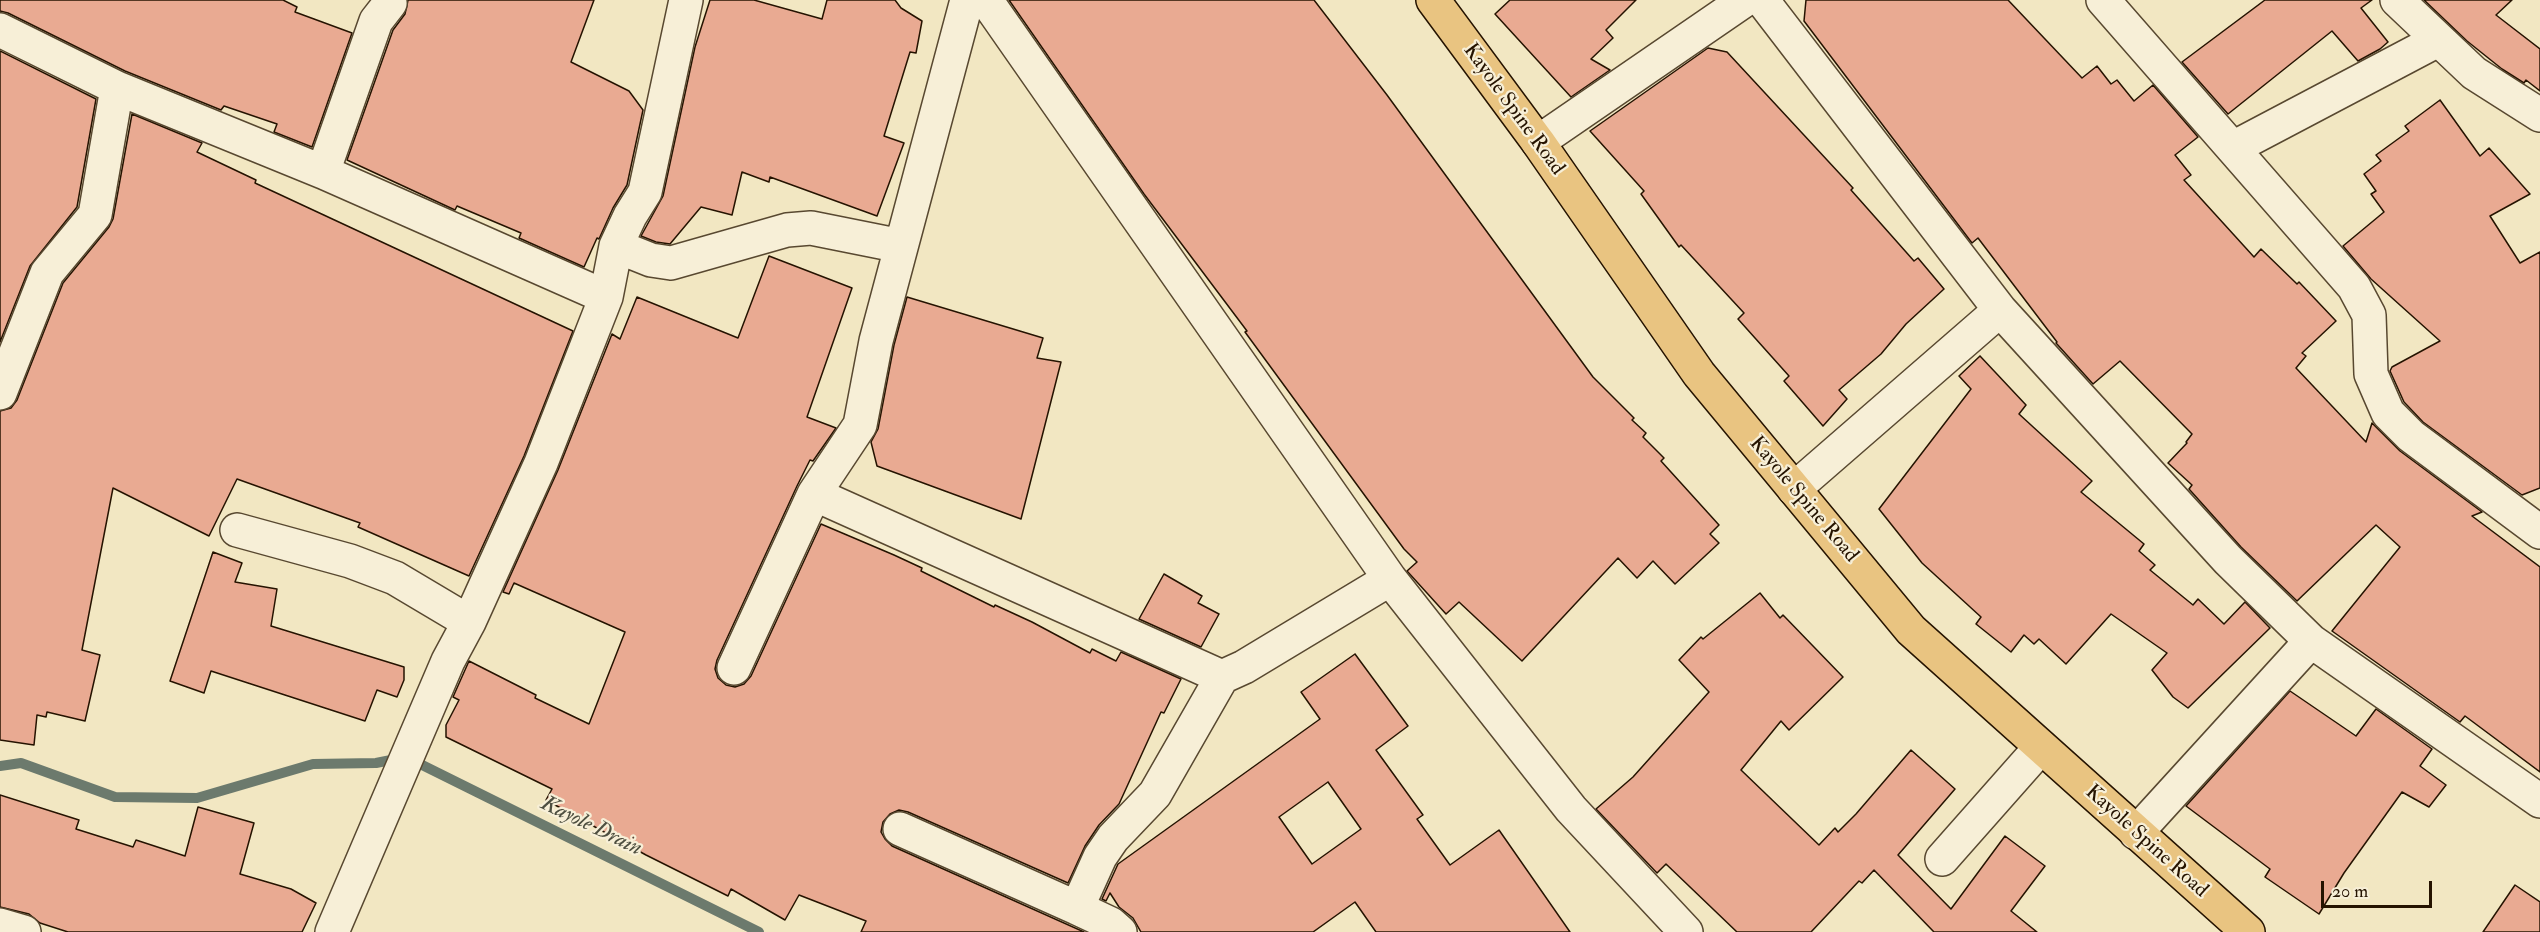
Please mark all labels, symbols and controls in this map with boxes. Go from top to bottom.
street label: Kayole Spine Road [1457,39,1569,181]
street label: Kayole Spine Road [1743,432,1863,568]
street label: Kayole Spine Road [2079,780,2213,904]
water label: Kayole Drain [536,791,646,863]
scale bar [2324,869,2435,907]
text: 20 m [2332,880,2368,903]

